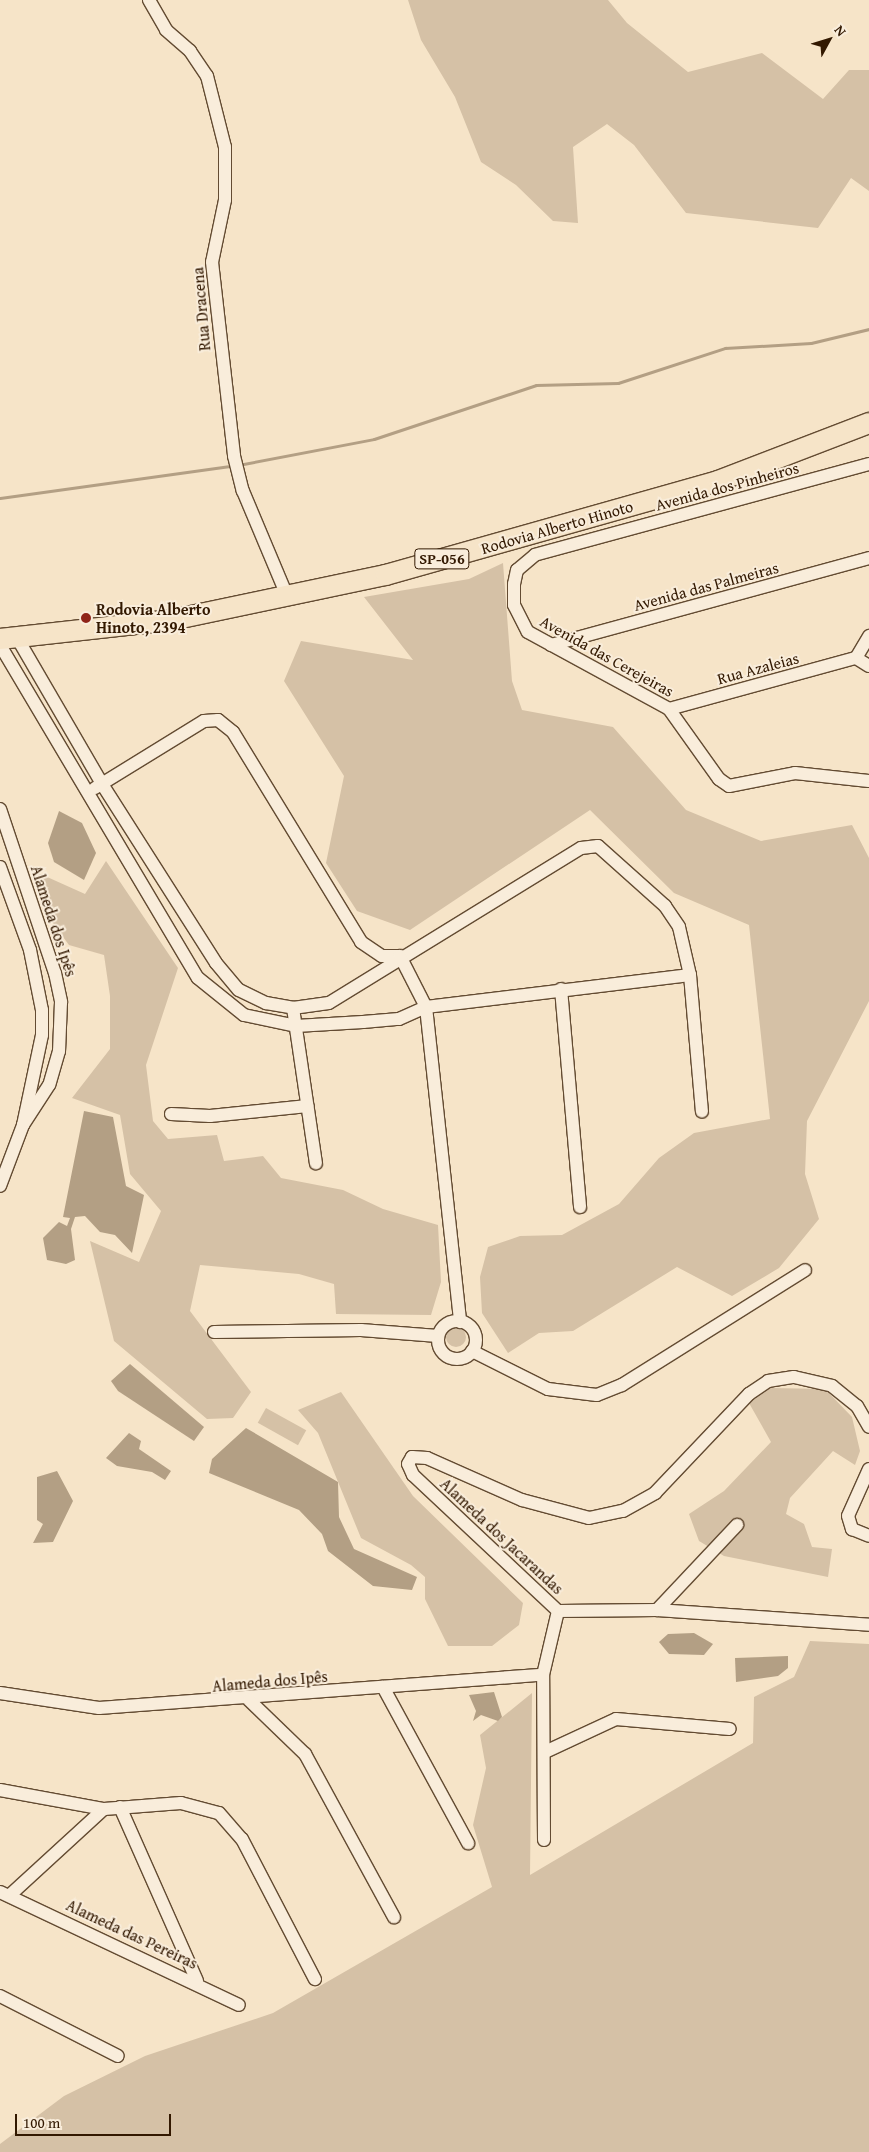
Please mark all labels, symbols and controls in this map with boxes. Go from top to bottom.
north arrow [804,15,854,65]
text: N [830,21,851,40]
street label: Rua Dracena [188,266,214,352]
street label: Avenida dos Pinheiros [653,458,801,514]
street label: Rodovia Alberto Hinoto [479,496,635,558]
road number: SP-056 [413,546,471,572]
street label: Avenida das Palmeiras [631,557,781,615]
place label: Rodovia Alberto Hinoto, 2394 [96,599,210,637]
street label: Avenida das Cerejeiras [537,611,677,701]
marker: Rodovia Alberto Hinoto, 2394 [80,612,92,624]
street label: Rua Azaleias [715,648,801,688]
street label: Alameda dos Ipês [27,863,81,979]
street label: Alameda dos Jacarandas [436,1474,568,1598]
street label: Alameda dos Ipês [211,1666,329,1696]
street label: Alameda das Pereiras [63,1895,201,1973]
scale bar [18,2104,174,2136]
text: 100 m [23,2112,60,2133]

